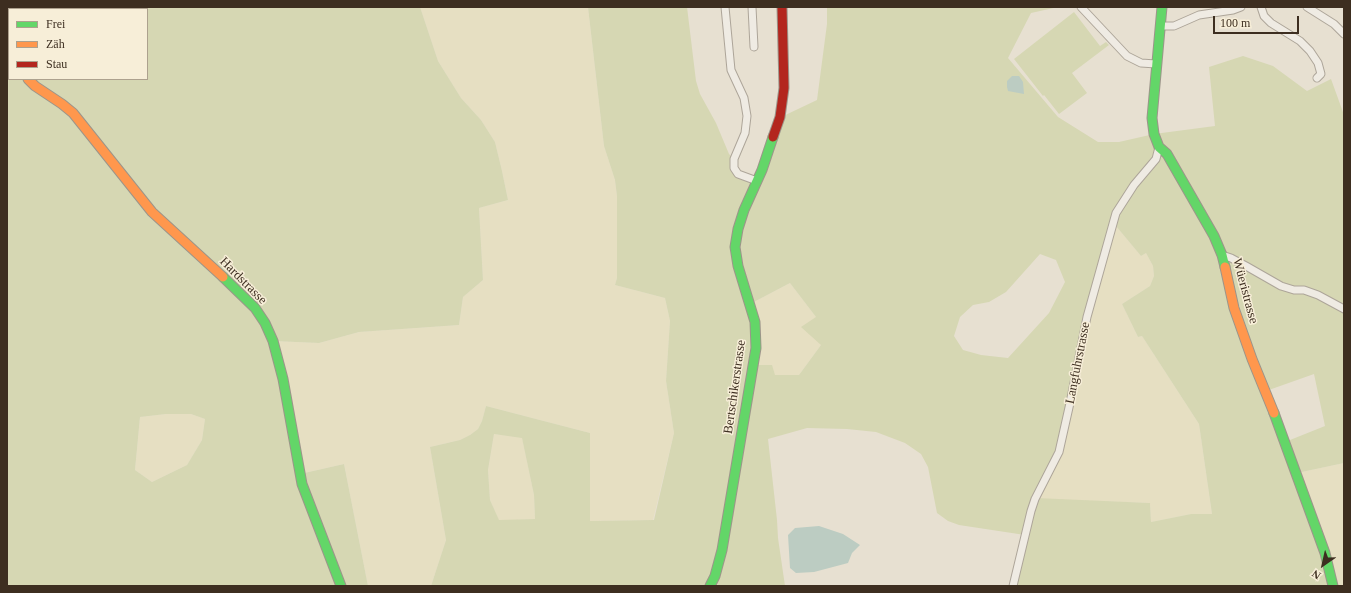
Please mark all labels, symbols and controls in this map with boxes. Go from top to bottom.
legend [8,8,148,80]
scale bar [1215,8,1301,34]
text: 100 m [1220,16,1250,30]
text: Frei [46,17,65,31]
text: Zäh [46,37,65,51]
text: Stau [46,57,67,71]
street label: Hardstrasse [216,254,270,308]
street label: Wüeristrasse [1229,257,1261,325]
street label: Langfuhrstrasse [1062,321,1094,405]
street label: Bertschikerstrasse [721,339,749,435]
north arrow [1303,545,1343,585]
text: N [1310,568,1323,582]

